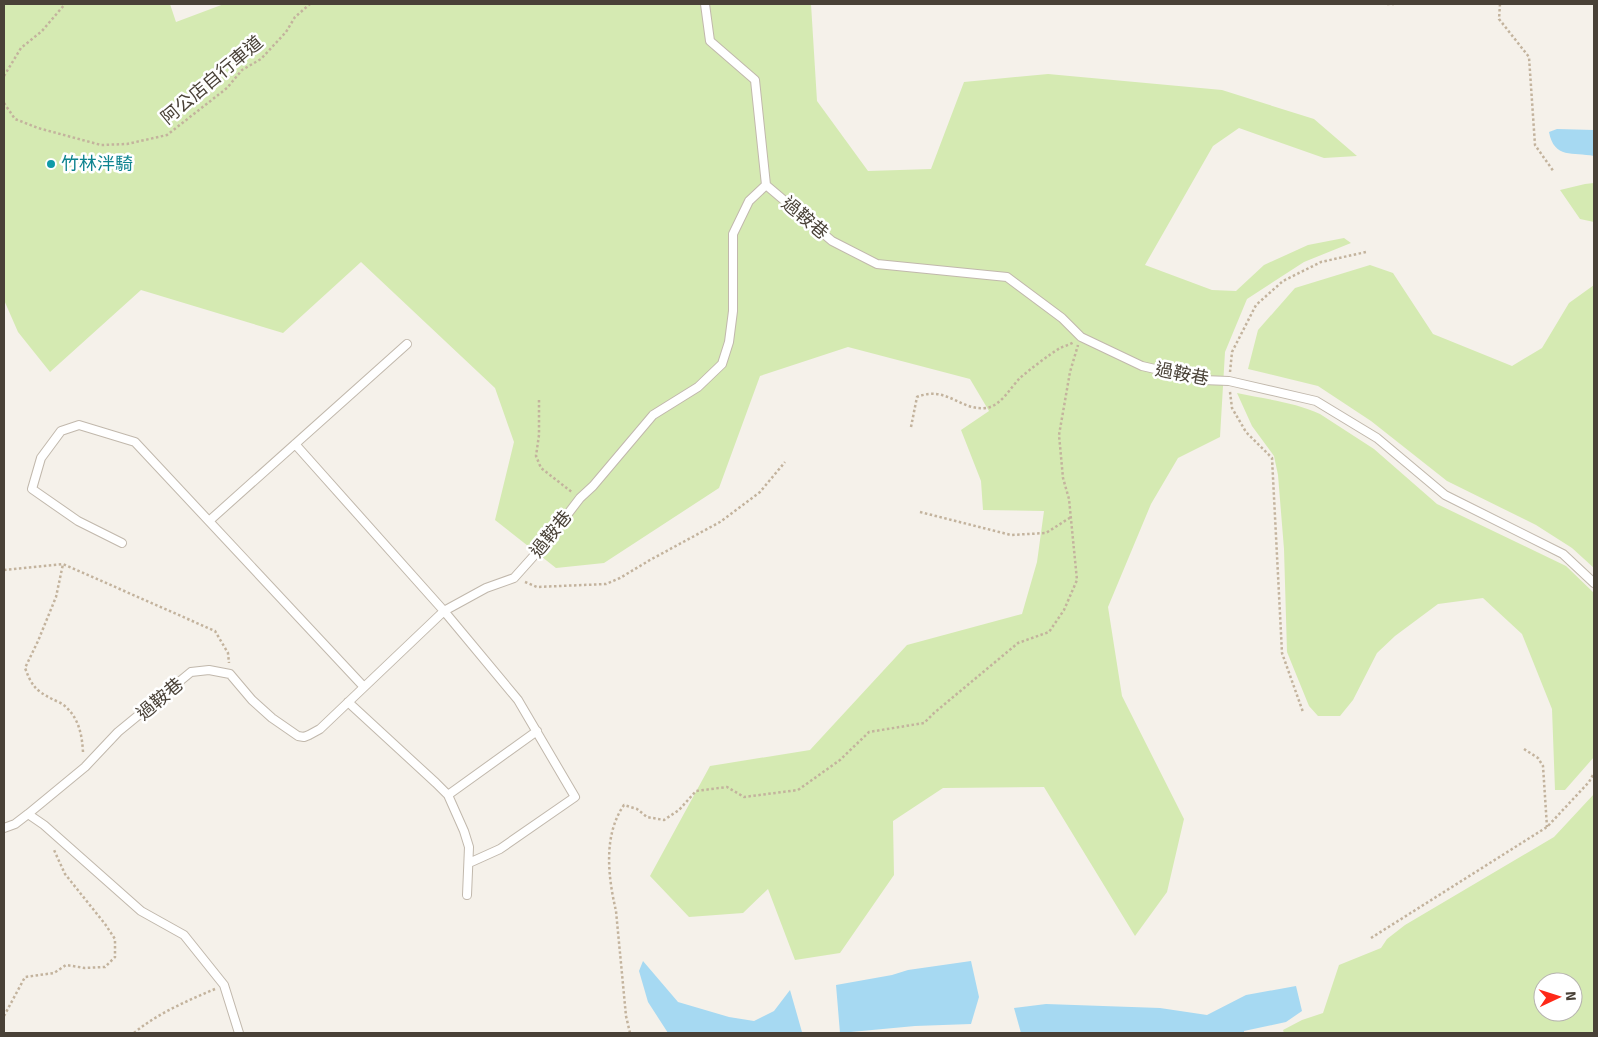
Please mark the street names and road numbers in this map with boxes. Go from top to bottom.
street label: 阿公店自行車道 [157,31,267,129]
street label: 過鞍巷 [777,192,833,244]
street label: 過鞍巷 [1153,358,1211,390]
street label: 過鞍巷 [525,506,577,562]
street label: 過鞍巷 [132,673,188,725]

